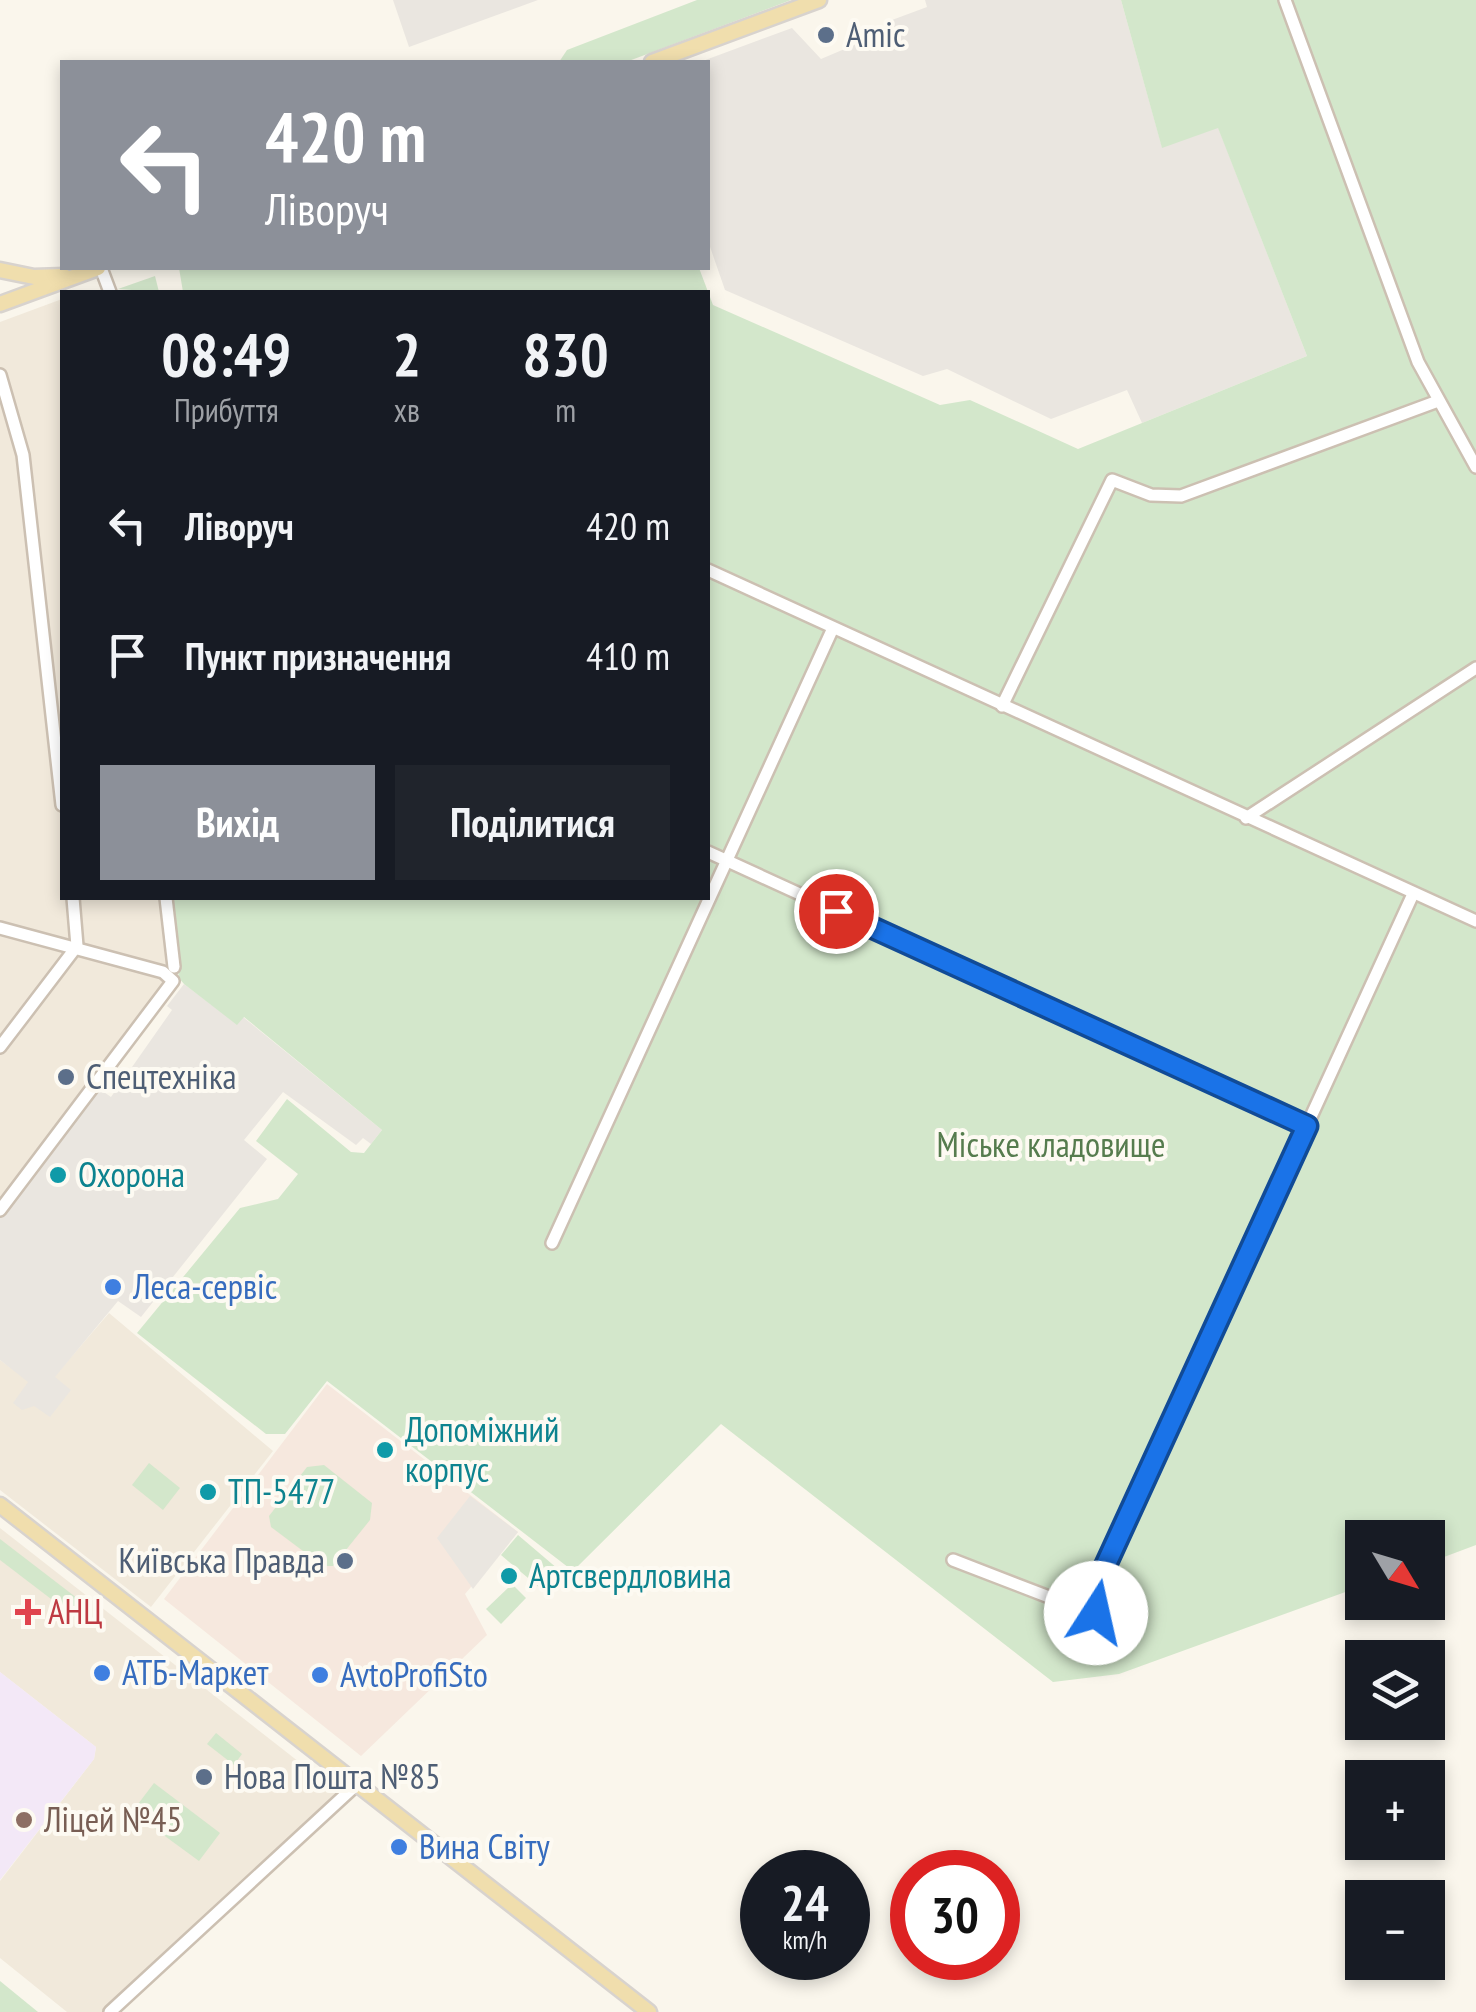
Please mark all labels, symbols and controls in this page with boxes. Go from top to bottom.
place label: Amic [846,11,905,57]
marker: Amic [815,24,837,46]
text: 420 m [265,91,426,181]
icon: left [100,100,230,230]
text: Ліворуч [265,179,389,237]
text: 08:49 [161,315,291,393]
text: 2 [393,315,421,393]
text: 830 [523,315,609,393]
text: Прибуття [174,389,279,431]
text: хв [394,389,420,431]
text: m [555,389,576,431]
icon: left [100,498,155,553]
text: Ліворуч [185,501,294,550]
text: 420 m [586,501,670,550]
icon: arrive [100,628,155,683]
text: Пункт призначення [185,631,451,680]
text: 410 m [586,631,670,680]
button: Вихід [100,765,375,880]
button: Поділитися [395,765,670,880]
pin [794,869,879,954]
icon: arrive [809,884,864,939]
place label: Спецтехніка [86,1053,236,1099]
marker: Спецтехніка [55,1066,77,1088]
park label: Міське кладовище [937,1121,1165,1167]
place label: Охорона [78,1151,185,1197]
marker: Охорона [47,1164,69,1186]
place label: Леса-сервіс [132,1263,277,1309]
marker: Леса-сервіс [102,1276,124,1298]
place label: Допоміжний корпус [405,1406,559,1492]
marker: Допоміжний корпус [374,1439,396,1461]
place label: ТП-5477 [228,1468,335,1514]
marker: ТП-5477 [197,1481,219,1503]
north arrow [1345,1520,1445,1620]
map controls [1345,1520,1445,1980]
place label: Київська Правда [118,1537,325,1583]
marker: Київська Правда [334,1550,356,1572]
place label: Артсвердловина [529,1552,731,1598]
position arrow [1044,1561,1148,1665]
marker: Артсвердловина [498,1565,520,1587]
place label: АНЦ [48,1588,103,1634]
marker: АНЦ [17,1601,39,1623]
button: layers [1345,1640,1445,1740]
place label: АТБ-Маркет [122,1649,269,1695]
place label: AvtoProfiSto [340,1651,488,1697]
marker: АТБ-Маркет [91,1662,113,1684]
marker: AvtoProfiSto [309,1664,331,1686]
place label: Нова Пошта №85 [224,1753,441,1799]
button: + [1345,1760,1445,1860]
marker: Нова Пошта №85 [193,1766,215,1788]
place label: Ліцей №45 [43,1796,182,1842]
marker: Ліцей №45 [13,1809,35,1831]
place label: Вина Світу [419,1823,550,1869]
marker: Вина Світу [388,1836,410,1858]
speed limit sign: 30 [890,1850,1020,1980]
text: 24 [781,1870,829,1935]
button: − [1345,1880,1445,1980]
text: km/h [783,1924,827,1956]

